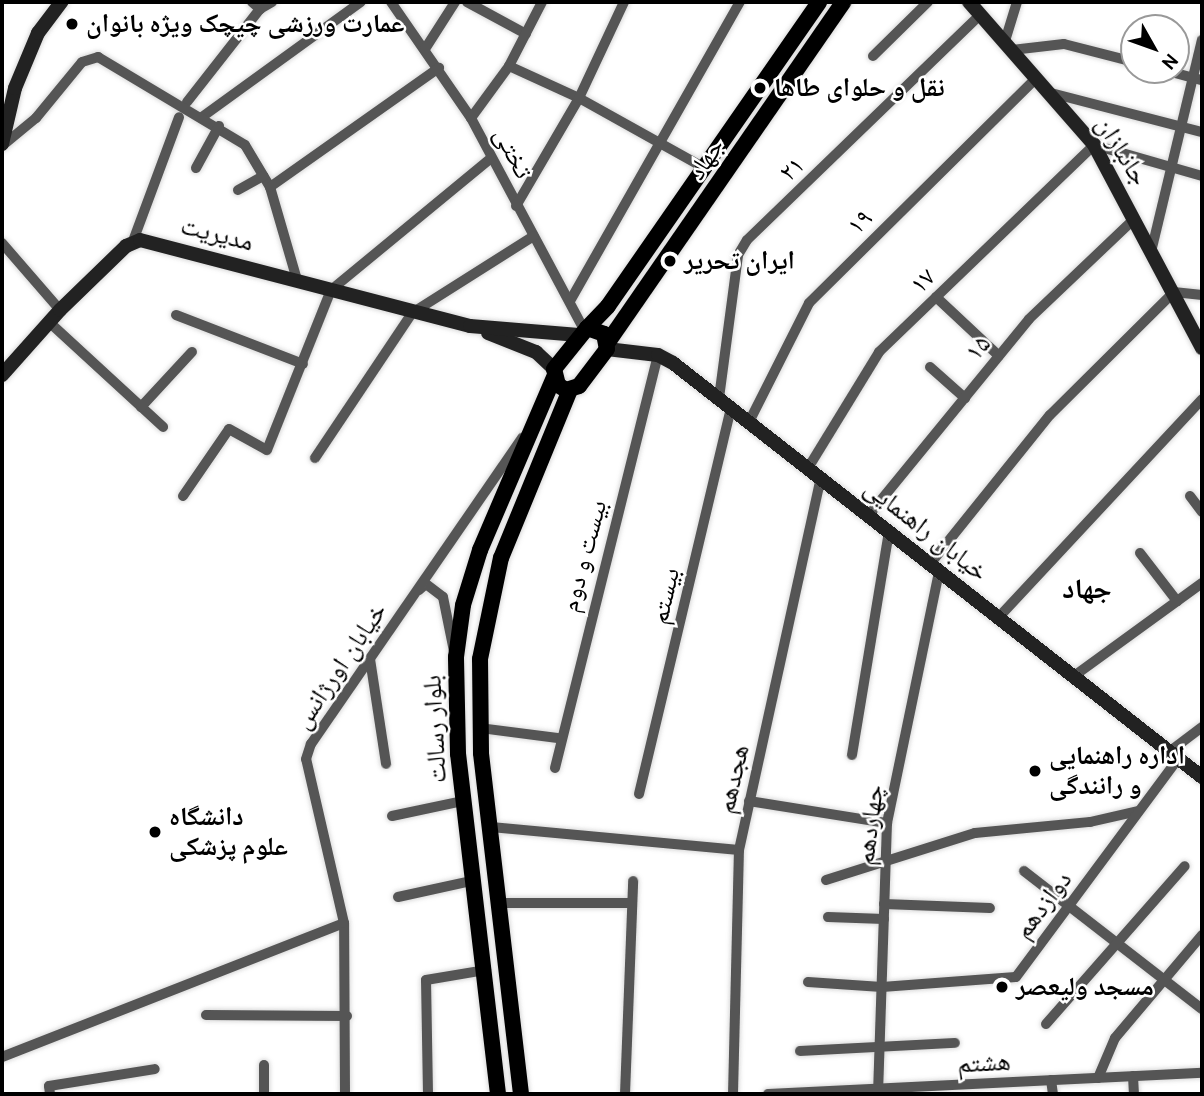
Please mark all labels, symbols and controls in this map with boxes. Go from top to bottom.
place label: عمارت ورزشی چیچک ویژه بانوان [86,8,404,40]
north arrow [1120,14,1190,84]
marker: عمارت ورزشی چیچک ویژه بانوان [64,16,80,32]
text: N [1157,49,1183,74]
place label: نقل و حلوای طاها [774,72,945,104]
marker: نقل و حلوای طاها [752,80,768,96]
street label: جانبازان [1089,111,1155,191]
street label: تختی [487,122,539,184]
street label: جهاد [681,132,731,186]
street label: ۲۱ [773,150,811,188]
street label: ۱۹ [841,203,879,241]
street label: مدیریت [177,210,257,258]
place label: ایران تحریر [684,245,795,277]
marker: ایران تحریر [662,253,678,269]
street label: ۱۷ [904,262,942,300]
street label: ۱۵ [959,329,997,367]
street label: خیابان راهنمایی [858,472,994,588]
street label: بیست و دوم [554,497,614,615]
street label: بیستم [643,565,687,627]
district label: جهاد [1062,571,1112,605]
street label: خیابان اورژانس [286,597,394,735]
street label: بلوار رسالت [417,674,453,784]
place label: اداره راهنمایی و رانندگی [1049,740,1185,802]
street label: هجدهم [710,741,756,817]
marker: اداره راهنمایی و رانندگی [1027,763,1043,779]
street label: چهاردهم [850,783,890,867]
place label: دانشگاه علوم پزشکی [169,801,288,862]
marker: دانشگاه علوم پزشکی [147,824,163,840]
street label: دوازدهم [1007,865,1079,945]
place label: مسجد ولیعصر [1016,971,1154,1003]
marker: مسجد ولیعصر [994,979,1010,995]
street label: هشتم [956,1046,1012,1080]

